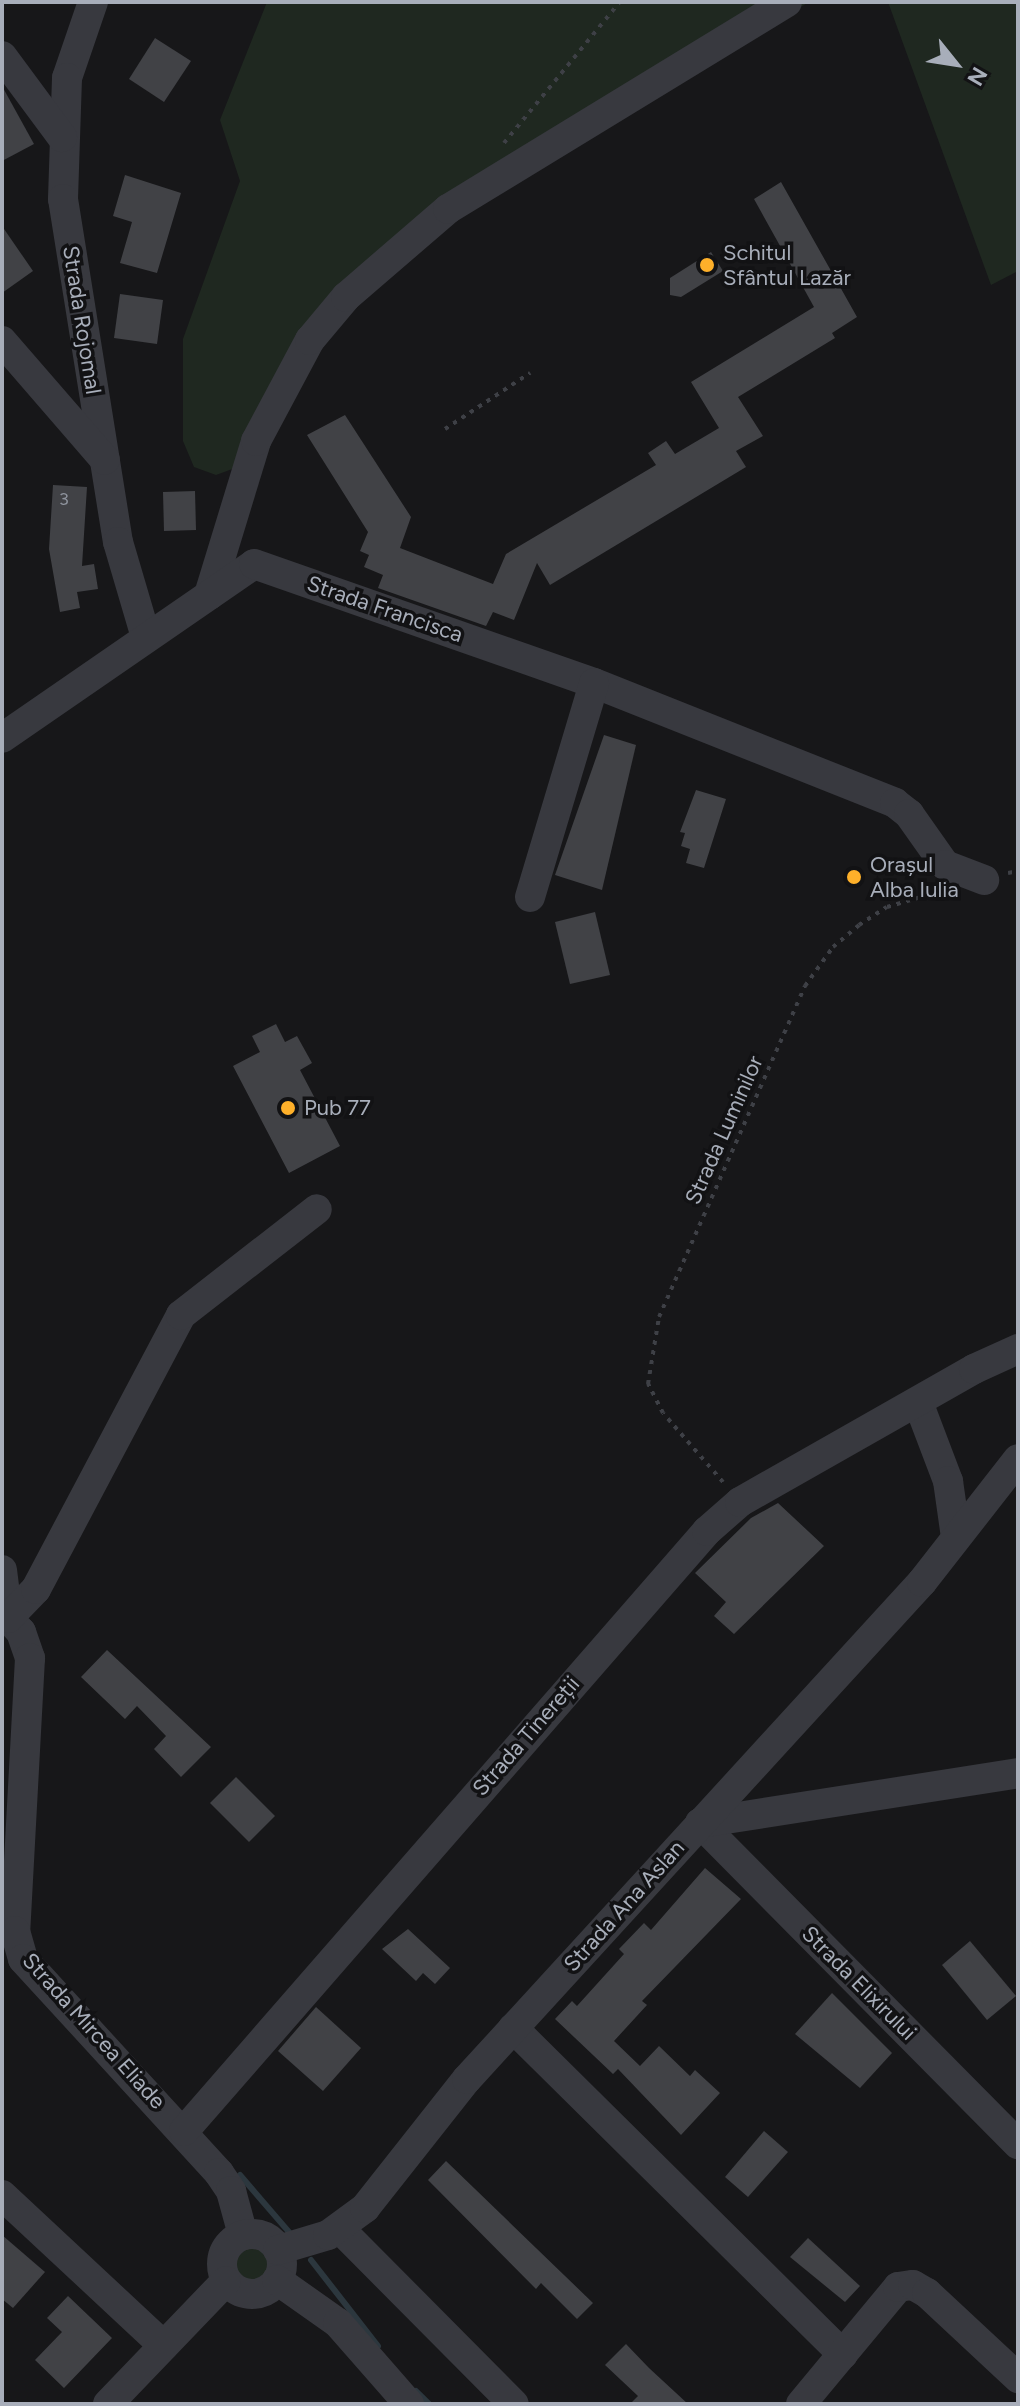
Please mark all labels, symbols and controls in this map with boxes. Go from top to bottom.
north arrow [916,24,996,104]
text: N [961,62,993,90]
place label: Schitul Sfântul Lazăr [723,239,851,290]
street label: Strada Rojomal [57,244,107,396]
marker: Schitul Sfântul Lazăr [698,256,716,274]
house number: 3 [59,488,69,510]
street label: Strada Francisca [304,570,466,648]
place label: Orașul Alba Iulia [870,851,959,902]
marker: Orașul Alba Iulia [845,868,863,886]
street label: Strada Luminilor [679,1052,769,1208]
place label: Pub 77 [304,1095,371,1121]
marker: Pub 77 [279,1099,297,1117]
street label: Strada Tinereții [467,1671,585,1801]
street label: Strada Ana Aslan [558,1835,690,1977]
street label: Strada Elixirului [796,1920,922,2046]
street label: Strada Mircea Eliade [17,1948,171,2114]

